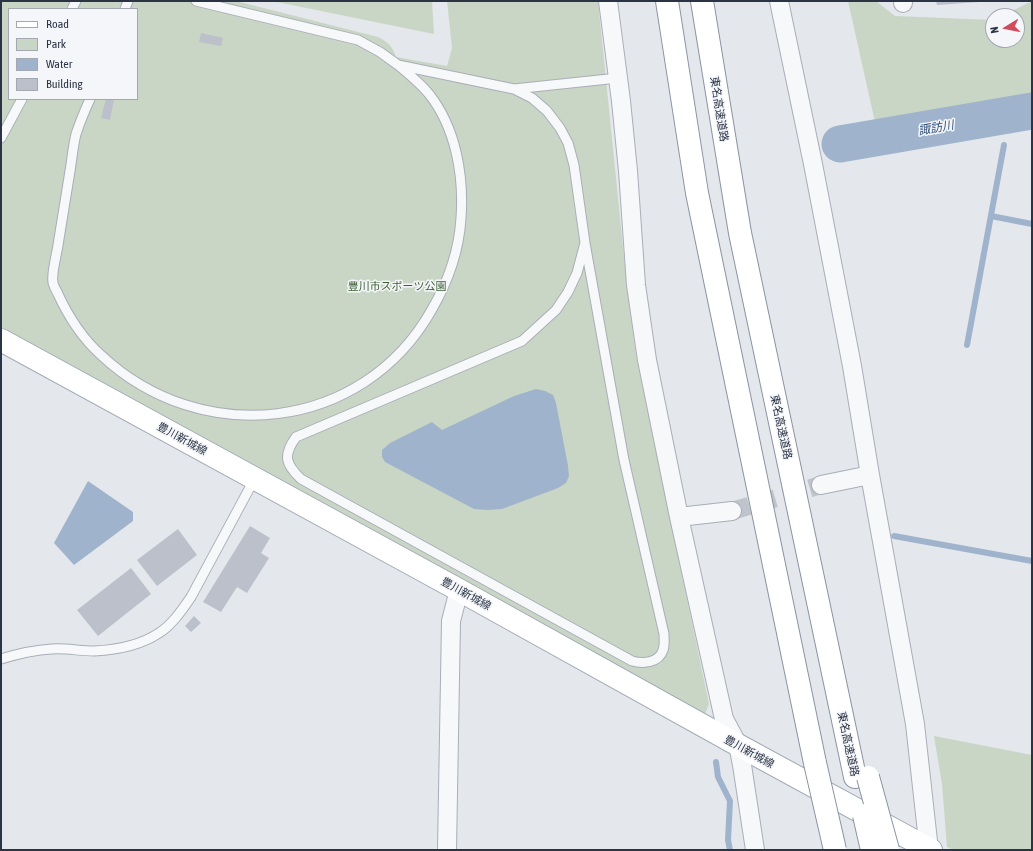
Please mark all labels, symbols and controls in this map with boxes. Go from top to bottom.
legend [8,8,138,100]
north arrow [985,8,1025,48]
text: Road [46,17,69,31]
text: N [988,26,1001,34]
text: Park [46,37,66,51]
text: Water [46,57,72,71]
street label: 東名高速道路 [707,75,731,143]
text: Building [46,77,83,91]
water label: 諏訪川 [917,118,955,138]
park label: 豊川市スポーツ公園 [348,280,446,294]
street label: 東名高速道路 [768,393,794,461]
street label: 豊川新城線 [155,420,209,458]
street label: 豊川新城線 [439,575,493,613]
street label: 東名高速道路 [835,710,861,778]
street label: 豊川新城線 [722,733,776,771]

